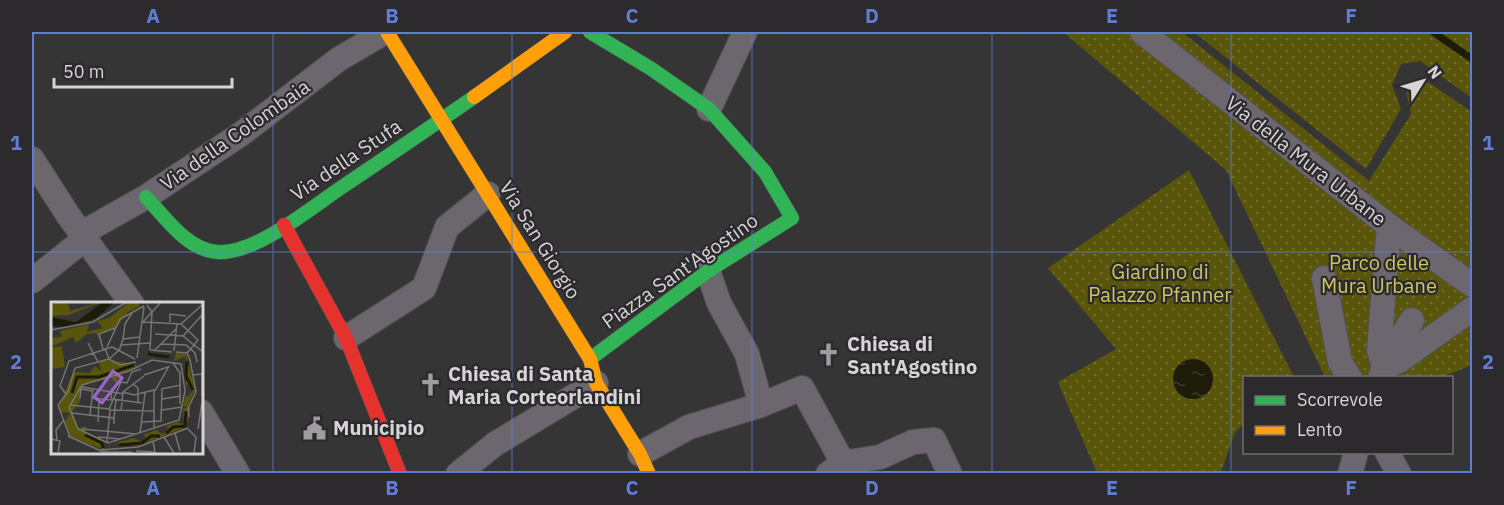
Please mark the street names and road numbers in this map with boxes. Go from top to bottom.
street label: Via della Colombaia [154,73,315,196]
street label: Via della Mura Urbane [1220,89,1392,232]
street label: Via della Stufa [285,112,407,207]
street label: Via San Giorgio [493,175,588,304]
street label: Piazza Sant'Agostino [596,206,763,335]

